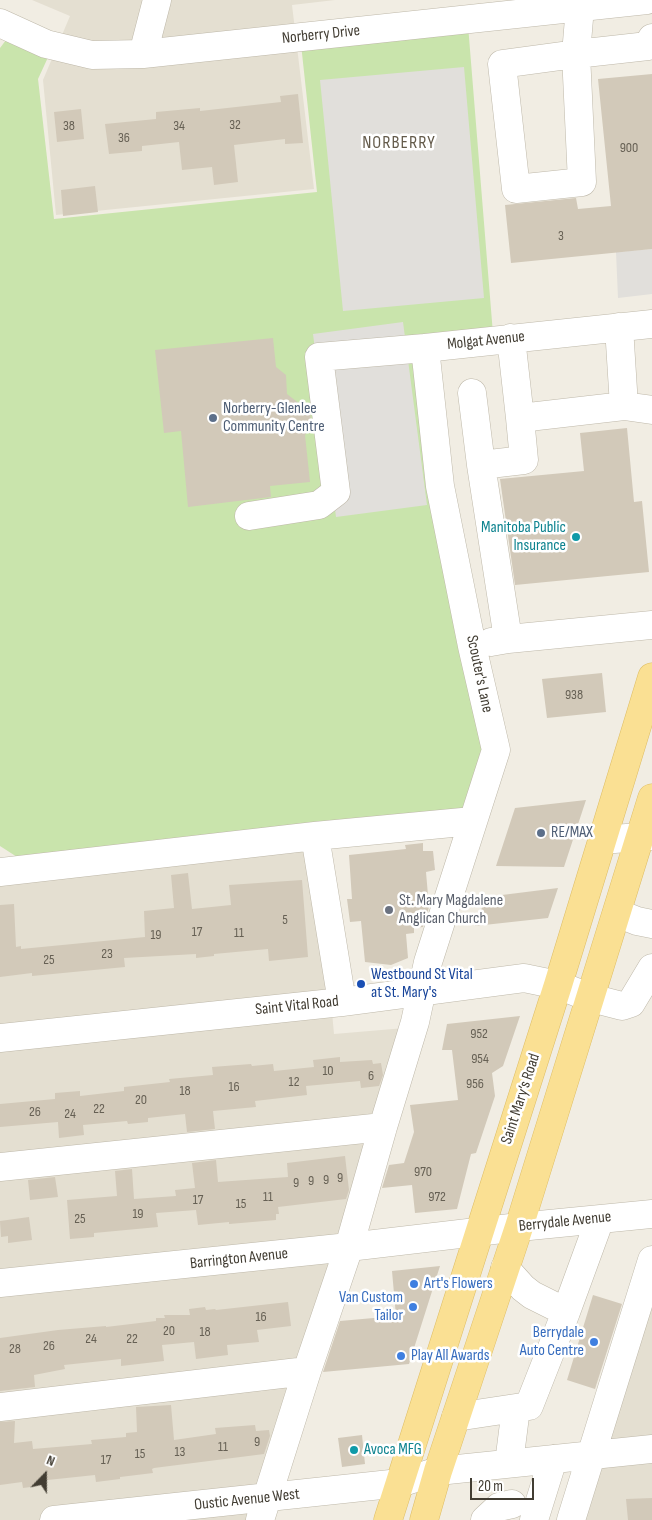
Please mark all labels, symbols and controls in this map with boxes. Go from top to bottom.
street label: Norberry Drive [281,21,361,49]
house number: 32 [229,117,241,133]
house number: 38 [63,118,75,134]
house number: 34 [173,118,185,134]
house number: 36 [118,130,130,146]
district label: NORBERRY [361,132,437,154]
house number: 900 [620,140,638,156]
house number: 3 [558,228,564,244]
street label: Molgat Avenue [446,327,526,355]
place label: Norberry-Glenlee Community Centre [223,399,325,437]
marker: Norberry-Glenlee Community Centre [207,412,219,424]
place label: Manitoba Public Insurance [481,518,566,556]
marker: Manitoba Public Insurance [570,531,582,543]
street label: Scouter's Lane [461,634,497,714]
house number: 938 [565,687,583,703]
place label: RE/MAX [551,823,593,843]
marker: RE/MAX [535,827,547,839]
place label: St. Mary Magdalene Anglican Church [399,891,503,929]
marker: St. Mary Magdalene Anglican Church [383,904,395,916]
house number: 5 [282,912,288,928]
house number: 17 [192,924,202,940]
house number: 11 [234,925,244,941]
house number: 19 [150,927,162,943]
house number: 23 [101,946,113,962]
house number: 25 [43,952,55,968]
place label: Westbound St Vital at St. Mary's [371,965,473,1003]
marker: Westbound St Vital at St. Mary's [355,978,367,990]
street label: Saint Vital Road [254,992,340,1020]
house number: 952 [470,1026,488,1042]
house number: 954 [471,1051,489,1067]
street label: Saint Mary’s Road [497,1051,545,1147]
house number: 10 [322,1063,334,1079]
house number: 6 [368,1068,374,1084]
house number: 12 [289,1074,299,1090]
house number: 956 [466,1076,484,1092]
house number: 16 [228,1079,240,1095]
house number: 18 [179,1083,191,1099]
house number: 20 [135,1092,147,1108]
house number: 22 [93,1101,105,1117]
house number: 26 [29,1104,41,1120]
house number: 24 [64,1106,76,1122]
house number: 970 [414,1164,432,1180]
house number: 9 [337,1170,343,1186]
house number: 9 [323,1172,329,1188]
house number: 9 [308,1173,314,1189]
house number: 9 [293,1175,299,1191]
house number: 11 [263,1189,273,1205]
house number: 972 [428,1189,446,1205]
house number: 17 [193,1192,203,1208]
house number: 15 [236,1196,246,1212]
house number: 19 [132,1206,144,1222]
street label: Berrydale Avenue [518,1208,612,1236]
house number: 25 [74,1211,86,1227]
street label: Barrington Avenue [189,1244,289,1274]
place label: Art's Flowers [424,1274,493,1294]
marker: Art's Flowers [408,1278,420,1290]
place label: Van Custom Tailor [339,1288,403,1326]
marker: Van Custom Tailor [407,1301,419,1313]
house number: 16 [255,1309,267,1325]
house number: 20 [163,1323,175,1339]
place label: Berrydale Auto Centre [520,1323,584,1361]
house number: 18 [199,1324,211,1340]
house number: 24 [85,1331,97,1347]
house number: 22 [126,1331,138,1347]
marker: Berrydale Auto Centre [588,1336,600,1348]
house number: 26 [43,1338,55,1354]
house number: 28 [9,1341,21,1357]
place label: Play All Awards [411,1346,489,1366]
marker: Play All Awards [395,1350,407,1362]
house number: 9 [254,1434,260,1450]
house number: 11 [218,1439,228,1455]
place label: Avoca MFG [364,1440,422,1460]
house number: 13 [175,1444,185,1460]
marker: Avoca MFG [348,1444,360,1456]
house number: 15 [135,1446,145,1462]
north arrow [20,1450,70,1500]
text: N [44,1451,57,1470]
house number: 17 [101,1452,111,1468]
scale bar [472,1468,536,1500]
text: 20 m [478,1477,503,1496]
street label: Oustic Avenue West [193,1485,301,1515]

